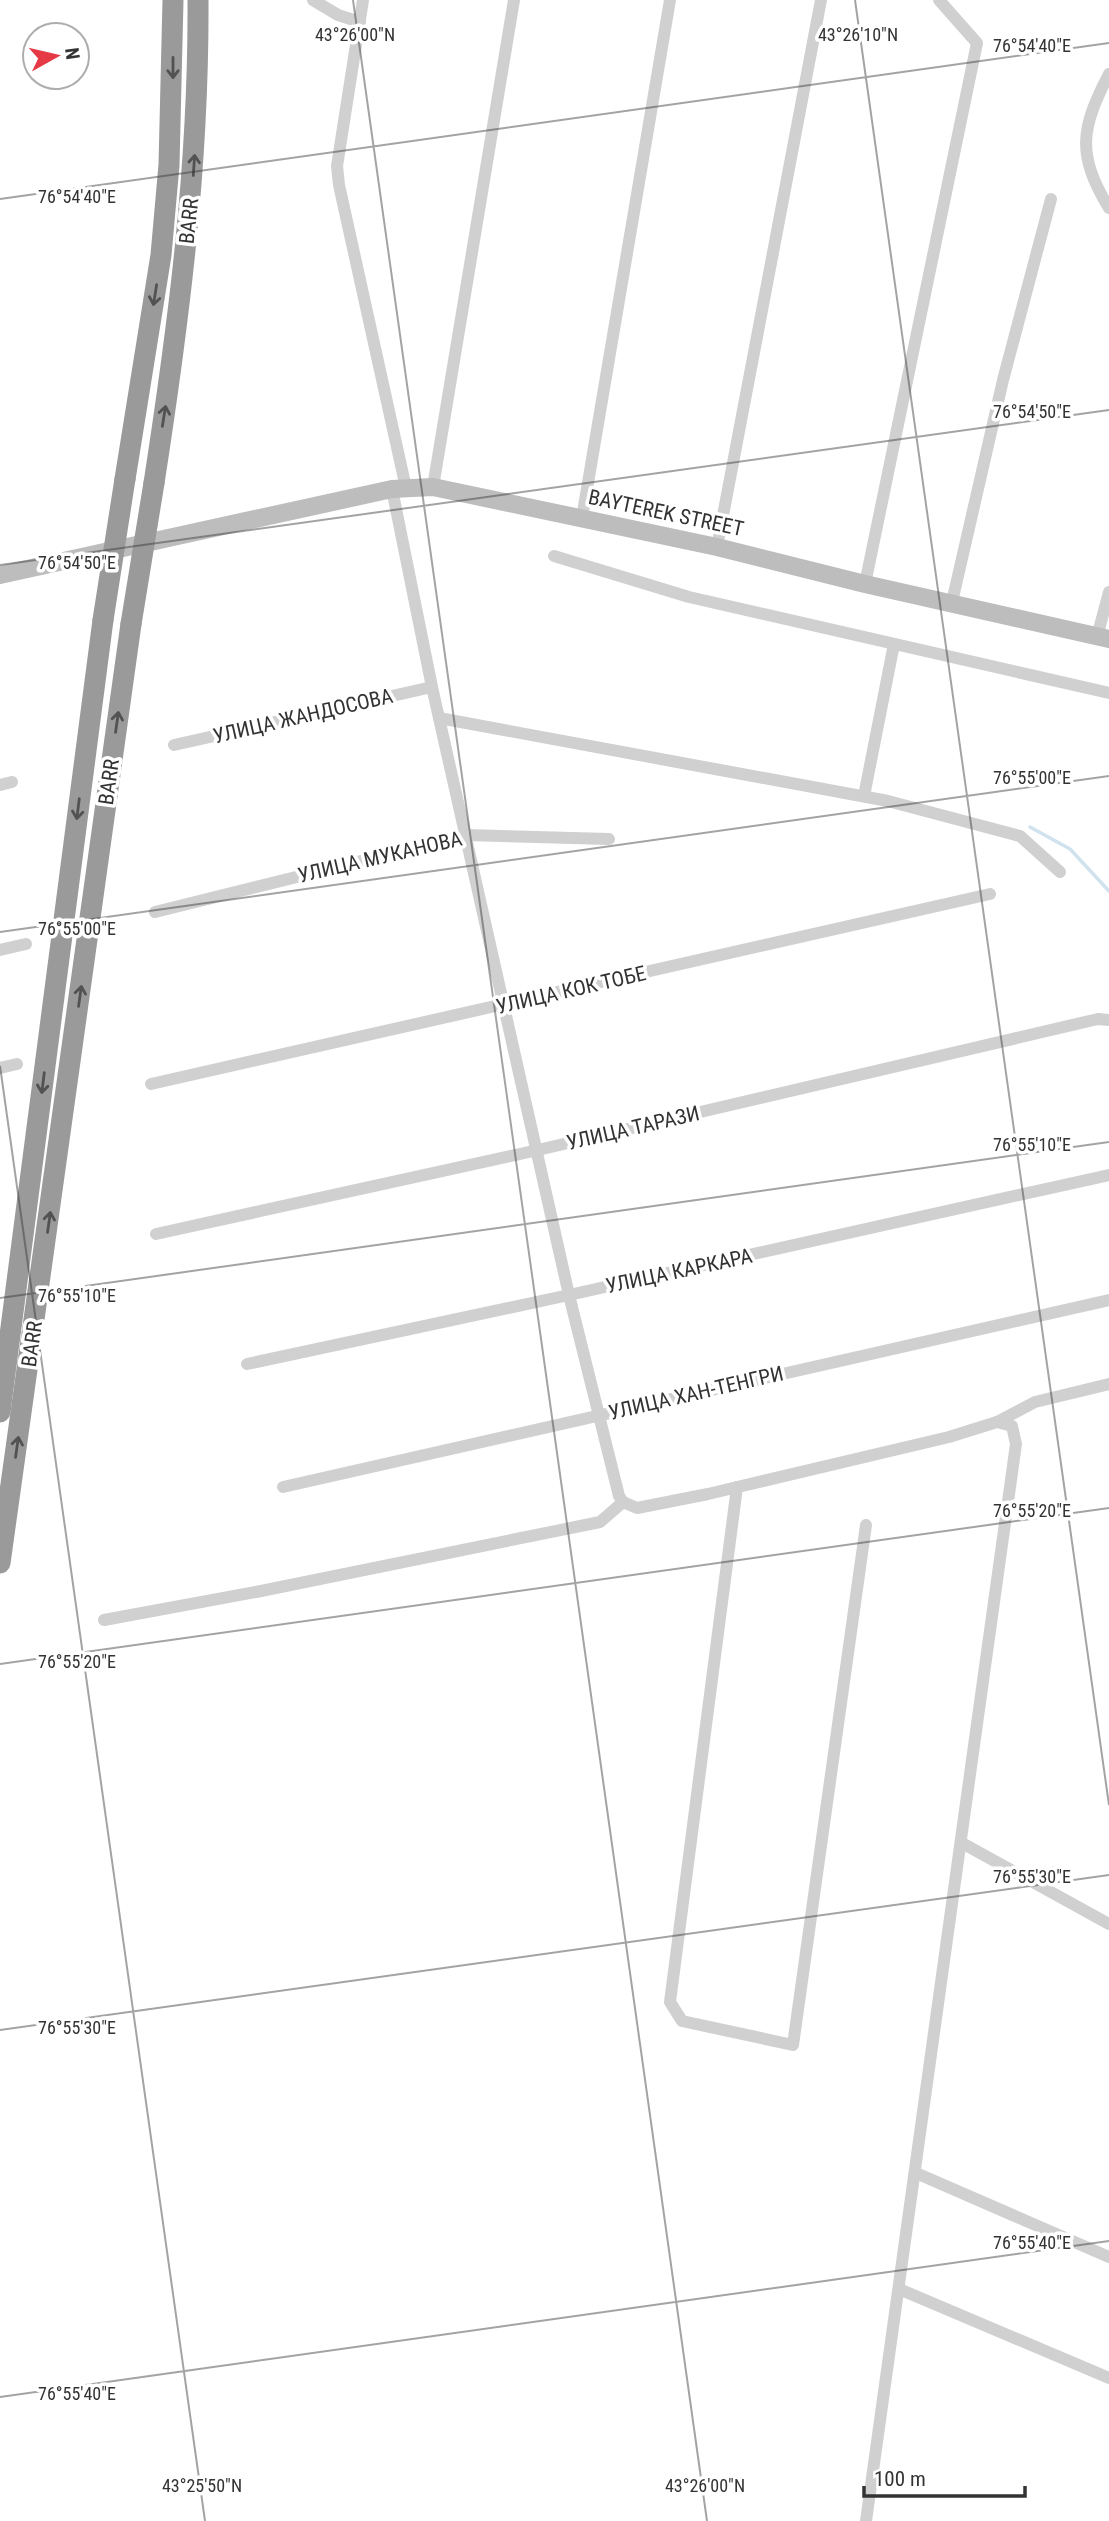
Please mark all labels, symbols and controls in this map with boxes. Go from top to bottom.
north arrow [21,21,91,91]
text: 43°26'00"N [315,24,395,45]
text: 43°26'10"N [818,24,898,45]
text: 76°54'40"E [993,35,1071,56]
text: N [60,46,85,61]
one-way arrow [166,56,180,79]
one-way arrow [188,155,201,177]
text: 76°54'40"E [38,186,116,207]
street label: BARR [175,197,203,245]
one-way arrow [148,283,161,306]
text: 76°54'50"E [993,401,1071,422]
one-way arrow [158,405,171,427]
street label: BAYTEREK STREET [586,485,746,541]
text: 76°54'50"E [38,552,116,573]
street label: УЛИЦА ЖАНДОСОВА [211,684,395,748]
one-way arrow [111,712,124,734]
street label: BARR [94,758,124,806]
text: 76°55'00"E [993,767,1071,788]
one-way arrow [72,797,85,820]
street label: УЛИЦА МУКАНОВА [295,826,465,888]
text: 76°55'00"E [38,918,116,939]
street label: УЛИЦА КОК ТОБЕ [494,961,648,1019]
one-way arrow [73,985,86,1008]
one-way arrow [36,1071,49,1094]
street label: УЛИЦА ТАРАЗИ [564,1101,702,1155]
text: 76°55'10"E [993,1134,1071,1155]
one-way arrow [42,1211,55,1234]
street label: УЛИЦА КАРКАРА [604,1244,754,1298]
text: 76°55'10"E [38,1285,116,1306]
street label: BARR [17,1320,47,1368]
street label: УЛИЦА ХАН-ТЕНГРИ [606,1361,786,1425]
one-way arrow [11,1436,24,1459]
text: 76°55'20"E [993,1500,1071,1521]
text: 76°55'20"E [38,1651,116,1672]
text: 76°55'30"E [993,1866,1071,1887]
text: 76°55'30"E [38,2017,116,2038]
text: 76°55'40"E [993,2232,1071,2253]
text: 76°55'40"E [38,2383,116,2404]
scale bar [864,2454,1025,2498]
text: 100 m [874,2467,926,2491]
text: 43°25'50"N [162,2475,242,2496]
text: 43°26'00"N [665,2475,745,2496]

